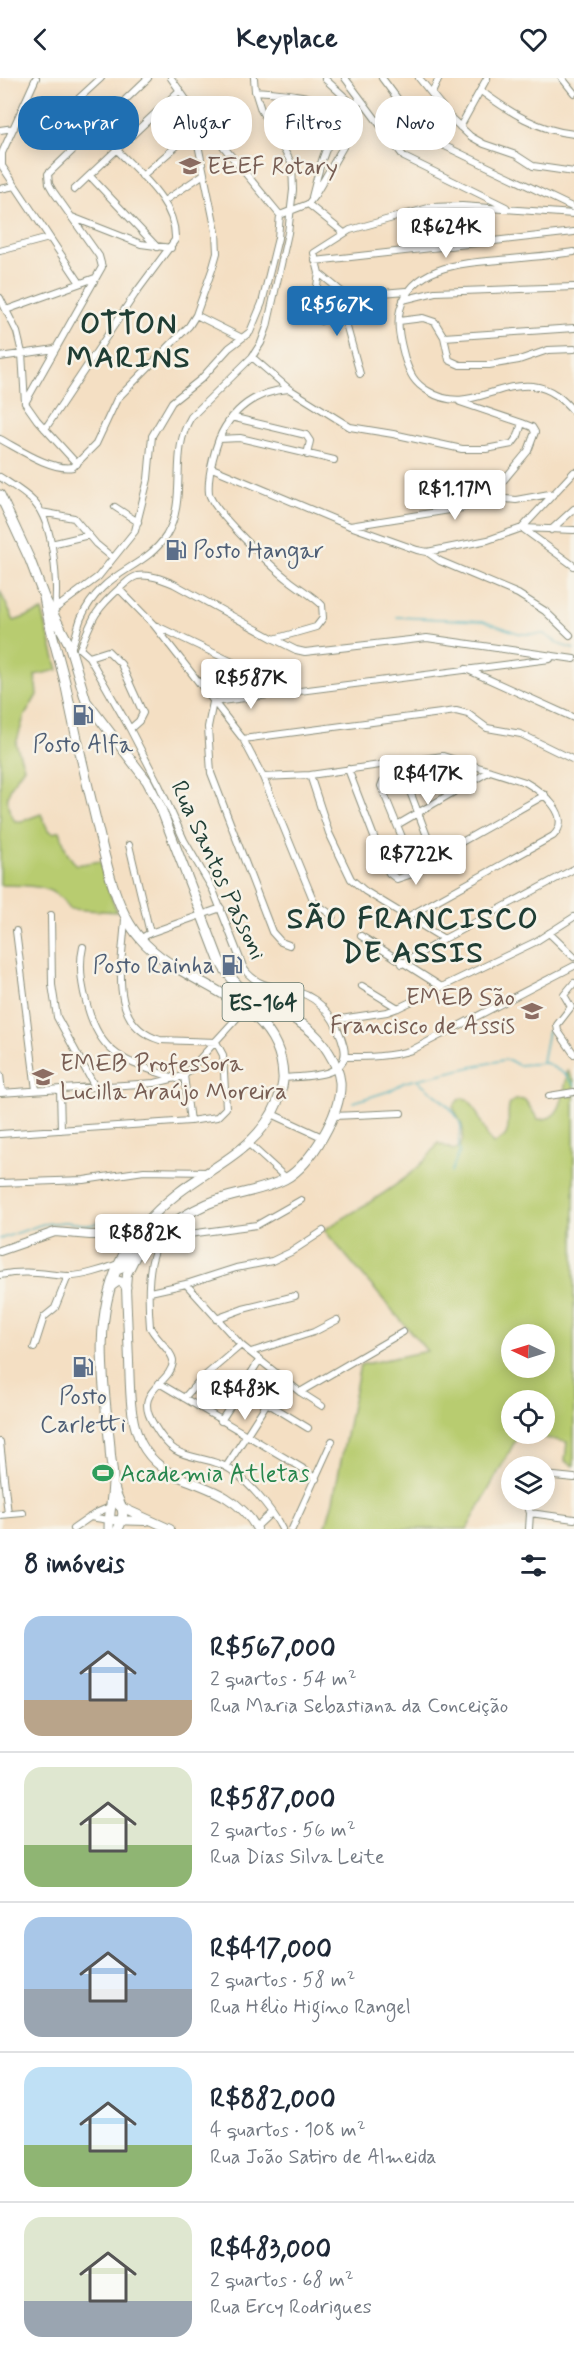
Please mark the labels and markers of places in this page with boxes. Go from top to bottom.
place label: EEEF Rotary [207,152,338,183]
school or university icon: EEEF Rotary [178,154,202,178]
pin: R$624K [397,208,495,259]
pin: R$567K [288,286,386,337]
pin: R$1.17M [400,470,510,521]
place label: Posto Hangar [193,536,324,569]
fuel station icon: Posto Hangar [164,538,188,562]
pin: R$587K [202,659,300,710]
fuel station icon: Posto Alfa [71,703,95,727]
place label: Posto Alfa [33,730,134,761]
pin: R$417K [379,755,477,806]
pin: R$722K [367,835,465,886]
place label: Posto Rainha [93,951,215,982]
fuel station icon: Posto Rainha [220,953,244,977]
place label: EMEB São Francisco de Assis [330,983,515,1042]
school or university icon: EMEB São Francisco de Assis [520,999,544,1023]
place label: EMEB Professora Lucilla Araújo Moreira [60,1049,287,1108]
school or university icon: EMEB Professora Lucilla Araújo Moreira [31,1065,55,1089]
pin: R$882K [96,1214,194,1265]
fuel station icon: Posto Carletti [71,1355,95,1379]
pin: R$483K [196,1370,294,1421]
place label: Posto Carletti [40,1382,126,1441]
place label: Academia Atletas [120,1459,310,1490]
sports icon: Academia Atletas [91,1461,115,1485]

